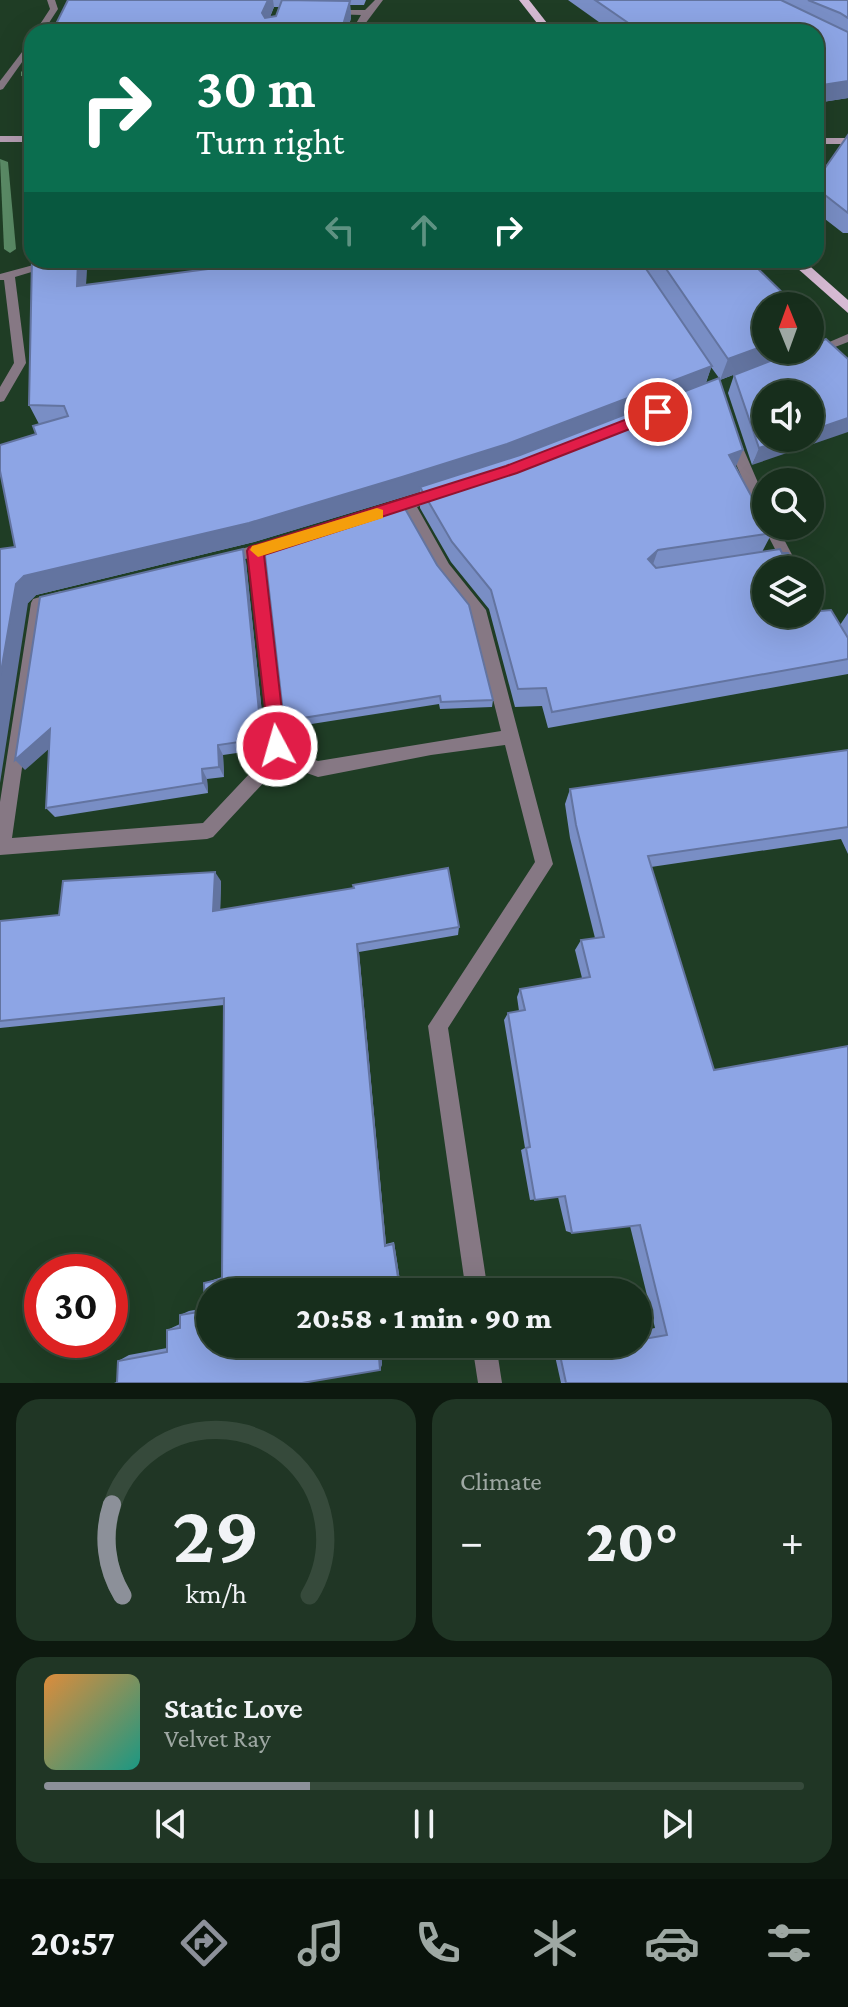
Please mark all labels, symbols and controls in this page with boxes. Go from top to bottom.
icon: right [64,56,168,160]
text: 30 m [196,57,316,119]
text: Turn right [196,122,344,162]
icon: left [318,208,362,252]
icon: ahead [402,208,446,252]
icon: right [486,208,530,252]
north arrow [752,292,824,364]
map controls [752,292,824,628]
pin [624,378,692,446]
button: sound [752,380,824,452]
icon: arrive [636,390,680,434]
button: search [752,468,824,540]
button: layers [752,556,824,628]
position arrow [235,704,319,788]
speed limit sign: 30 [24,1254,128,1358]
text: 20:58 · 1 min · 90 m [296,1301,552,1334]
text: Climate [460,1467,542,1496]
text: 29 [172,1487,260,1580]
text: 20° [585,1507,679,1574]
text: − [460,1517,483,1565]
text: + [781,1517,804,1565]
text: km/h [185,1577,247,1609]
text: Static Love [164,1691,303,1724]
text: Velvet Ray [164,1724,271,1753]
icon: previous [149,1802,193,1846]
icon: pause [402,1802,446,1846]
icon: next [655,1802,699,1846]
icon: directions [176,1915,232,1971]
icon: music [293,1915,349,1971]
icon: phone [410,1915,466,1971]
icon: climate [527,1915,583,1971]
icon: car [644,1915,700,1971]
icon: filters [761,1915,817,1971]
text: 20:57 [31,1923,115,1963]

